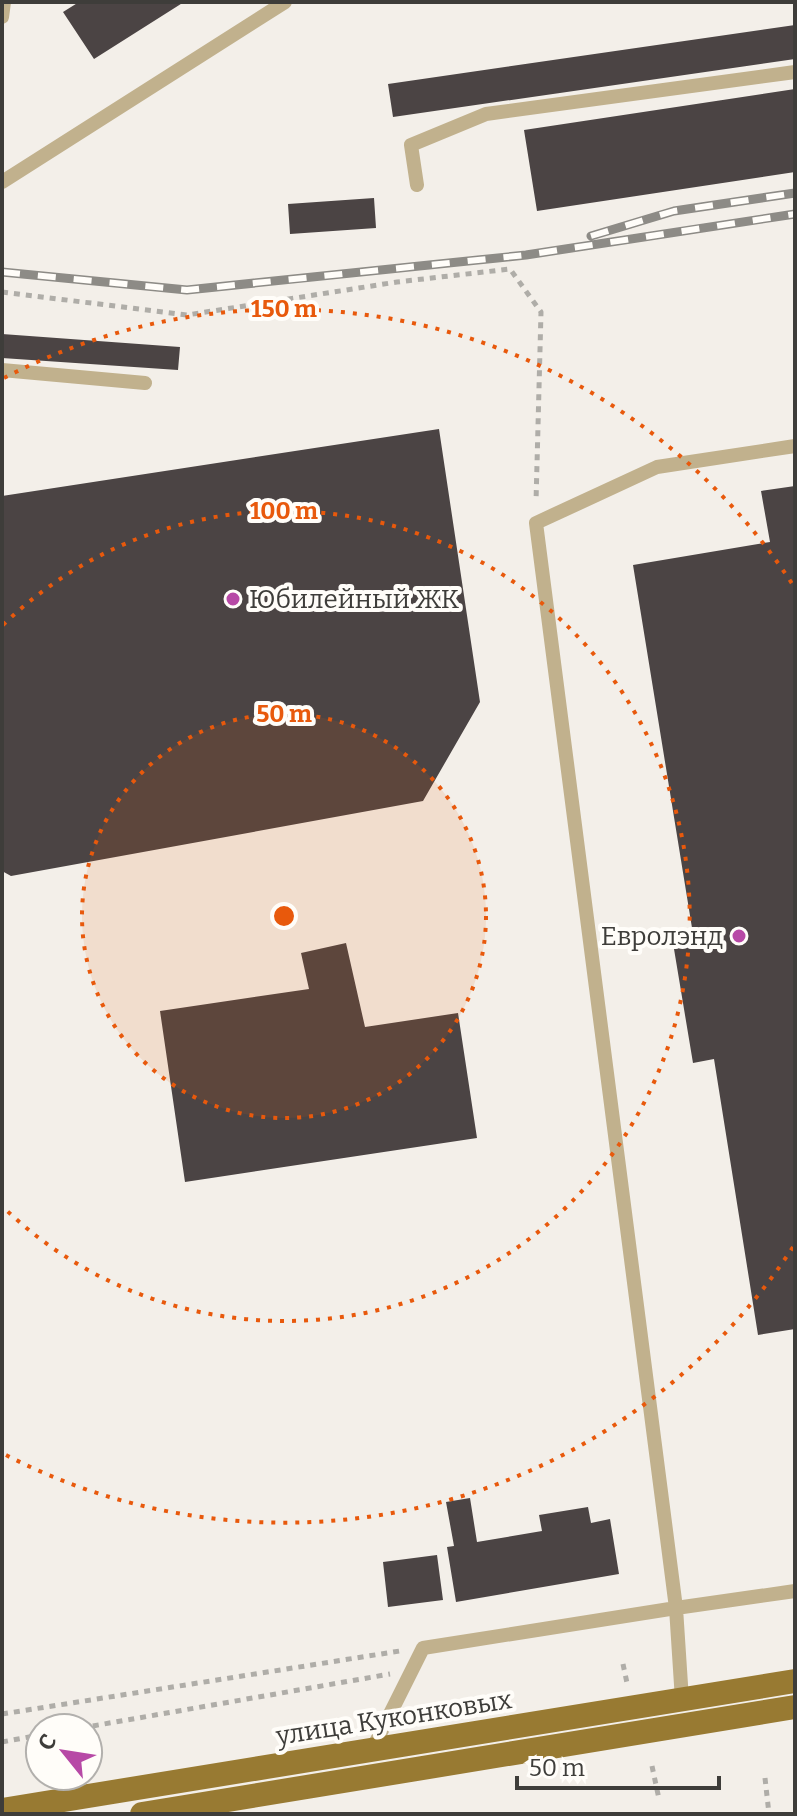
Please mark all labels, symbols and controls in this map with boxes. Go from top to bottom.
text: 150 m [251,295,317,323]
text: 100 m [250,497,318,525]
place label: Юбилейный ЖК [249,584,460,615]
marker: Юбилейный ЖК [224,590,242,608]
text: 50 m [256,700,312,728]
centre of rings [270,902,298,930]
place label: Евролэнд [601,921,723,952]
marker: Евролэнд [730,927,748,945]
street label: улица Куконковых [273,1684,514,1752]
north arrow [24,1712,104,1792]
text: С [32,1729,62,1755]
scale bar [517,1740,719,1790]
text: 50 m [529,1754,585,1782]

